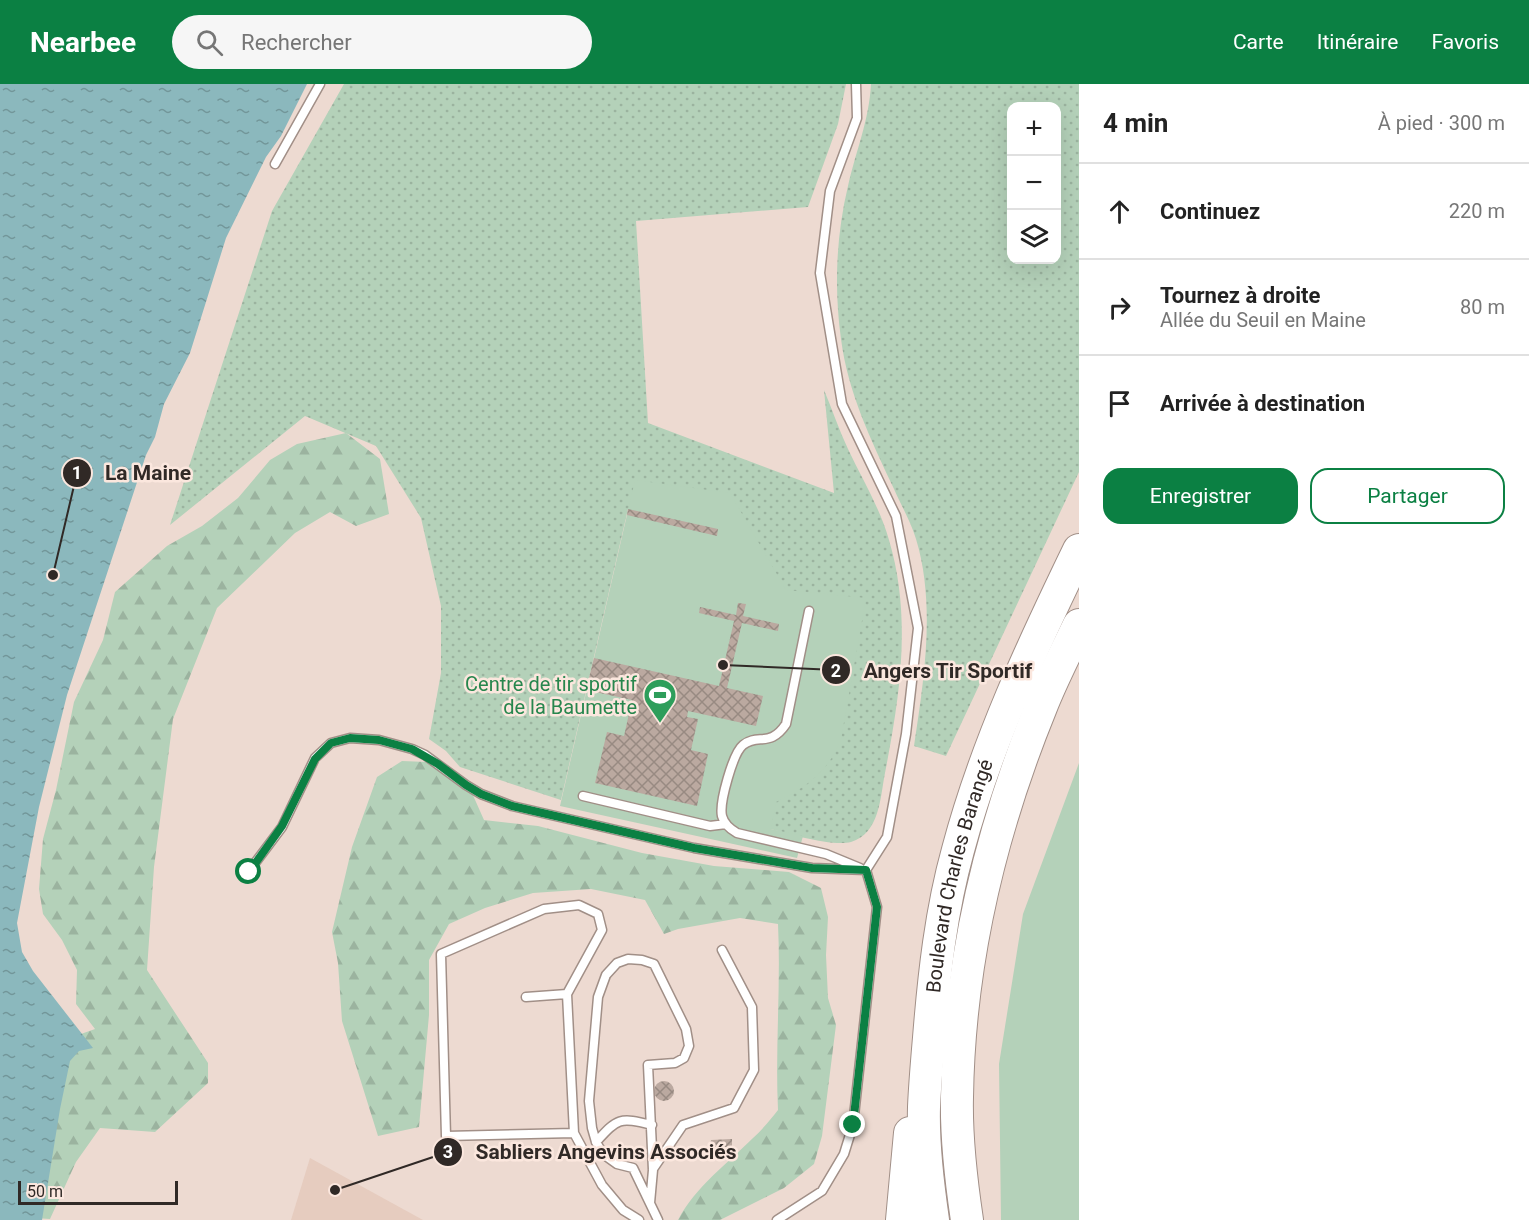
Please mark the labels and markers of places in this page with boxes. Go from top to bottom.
callout: La Maine [62,453,203,492]
callout: Angers Tir Sportif [821,651,1044,690]
place label: Centre de tir sportif de la Baumette [465,672,637,719]
sports icon: Centre de tir sportif de la Baumette [642,677,678,724]
callout: Sabliers Angevins Associés [433,1133,748,1172]

